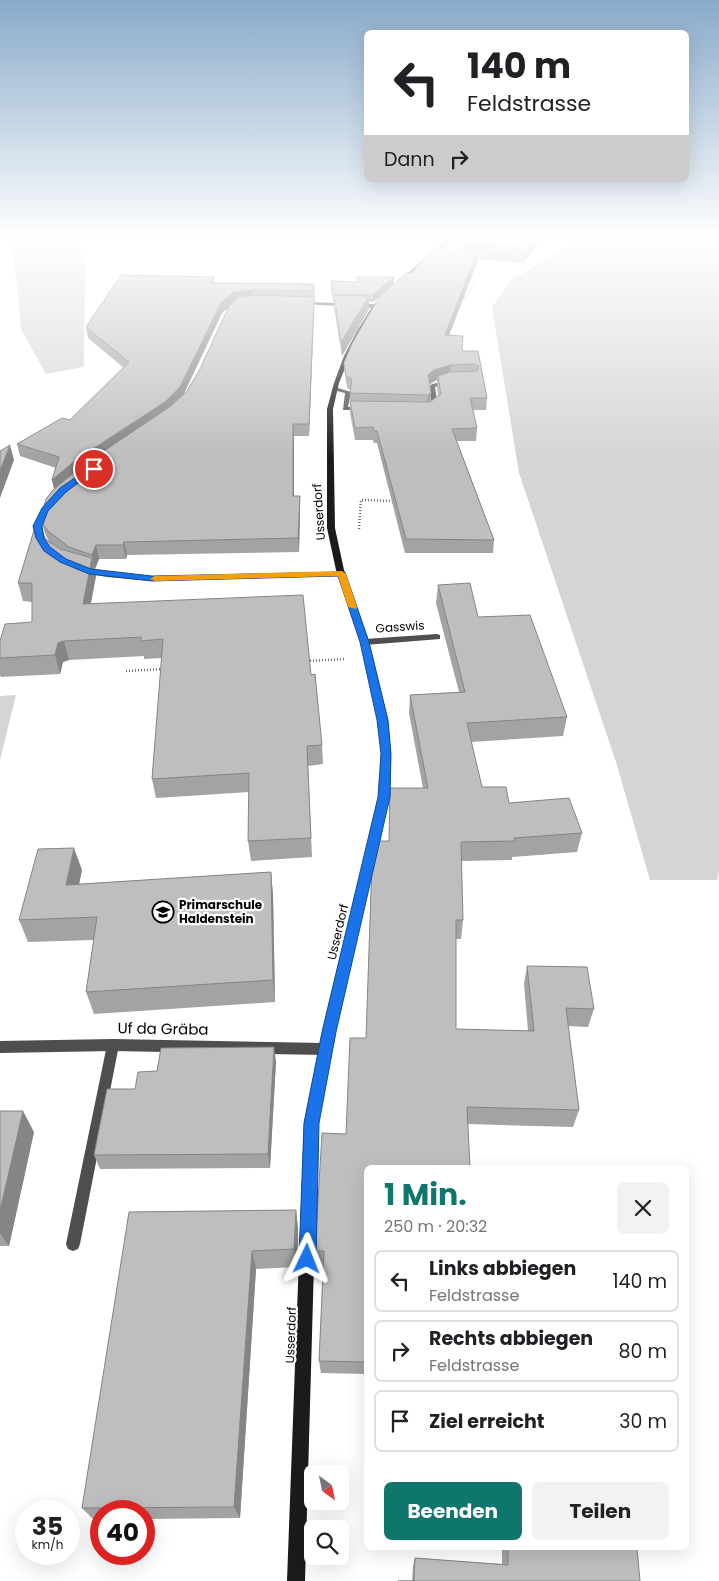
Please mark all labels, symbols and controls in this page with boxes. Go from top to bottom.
text: 140 m [467,41,571,90]
icon: left [384,50,449,115]
text: Feldstrasse [467,88,591,119]
icon: right [445,145,473,173]
text: Dann [384,146,435,173]
pin [73,448,115,490]
icon: arrive [80,455,108,483]
street label: Usserdorf [308,483,329,541]
street label: Gasswis [375,616,425,637]
place label: Primarschule Haldenstein [179,896,263,927]
school or university icon: Primarschule Haldenstein [151,900,175,924]
street label: Usserdorf [323,902,352,961]
street label: Uf da Gräba [117,1017,209,1040]
text: 1 Min. [384,1173,467,1216]
button: close [617,1182,669,1234]
text: 250 m · 20:32 [384,1215,487,1238]
position arrow [280,1232,332,1284]
text: Links abbiegen [429,1255,576,1282]
icon: left [386,1267,414,1295]
text: 140 m [612,1268,667,1295]
text: Feldstrasse [429,1284,519,1307]
street label: Usserdorf [281,1306,300,1364]
text: Rechts abbiegen [429,1325,593,1352]
icon: right [386,1337,414,1365]
text: 80 m [618,1338,667,1365]
text: Feldstrasse [429,1354,519,1377]
icon: arrive [386,1407,414,1435]
text: Ziel erreicht [429,1408,545,1435]
text: 30 m [619,1408,667,1435]
north arrow [304,1465,349,1510]
map controls [304,1465,349,1565]
button: Beenden [384,1482,522,1540]
button: Teilen [532,1482,669,1540]
speed limit sign: 40 [90,1500,155,1565]
text: 35 [32,1509,63,1544]
button: search [304,1520,349,1565]
text: km/h [32,1536,63,1553]

